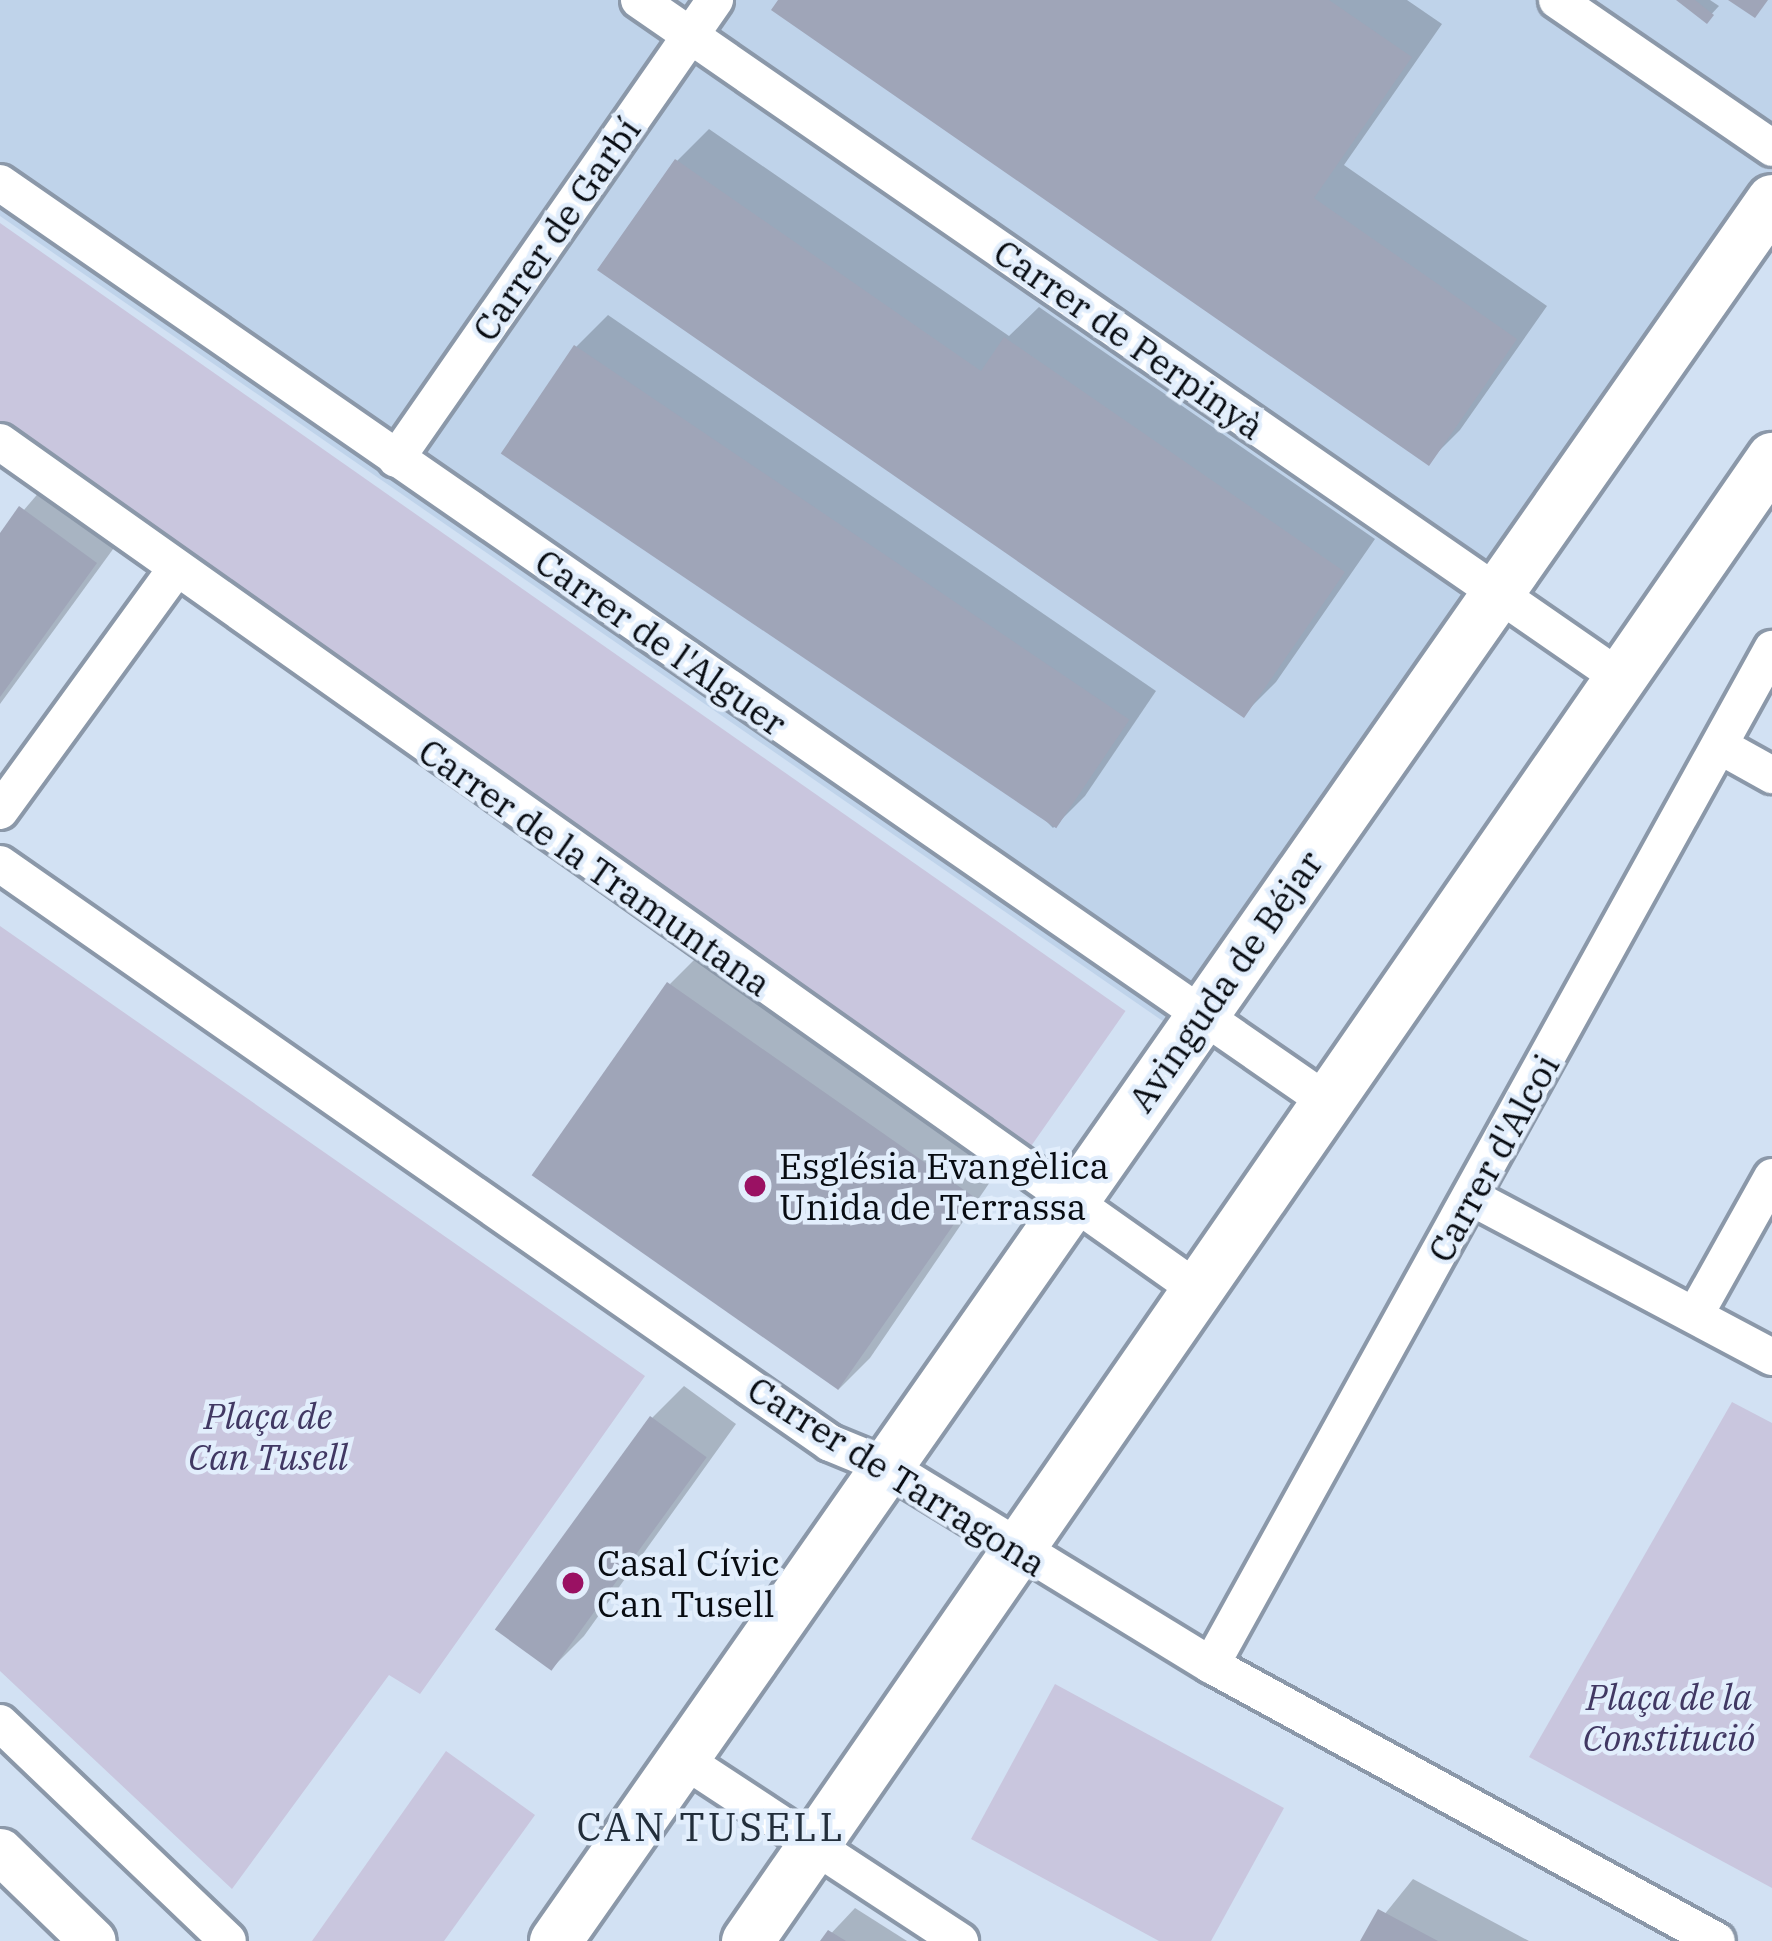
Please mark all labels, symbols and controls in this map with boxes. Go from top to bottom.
street label: Carrer de Garbí [463,109,649,349]
street label: Carrer de Perpinyà [986,230,1272,448]
street label: Carrer de l'Alguer [527,539,795,745]
street label: Carrer de la Tramuntana [411,729,779,1005]
street label: Avinguda de Béjar [1119,842,1331,1120]
street label: Carrer d'Alcoi [1418,1047,1568,1269]
place label: Església Evangèlica Unida de Terrassa [779,1143,1109,1228]
marker: Església Evangèlica Unida de Terrassa [742,1173,768,1199]
street label: Carrer de Tarragona [740,1367,1054,1585]
park label: Plaça de Can Tusell [188,1393,348,1478]
place label: Casal Cívic Can Tusell [597,1540,780,1625]
marker: Casal Cívic Can Tusell [560,1570,586,1596]
park label: Plaça de la Constitució [1583,1674,1755,1759]
district label: CAN TUSELL [576,1804,846,1850]

